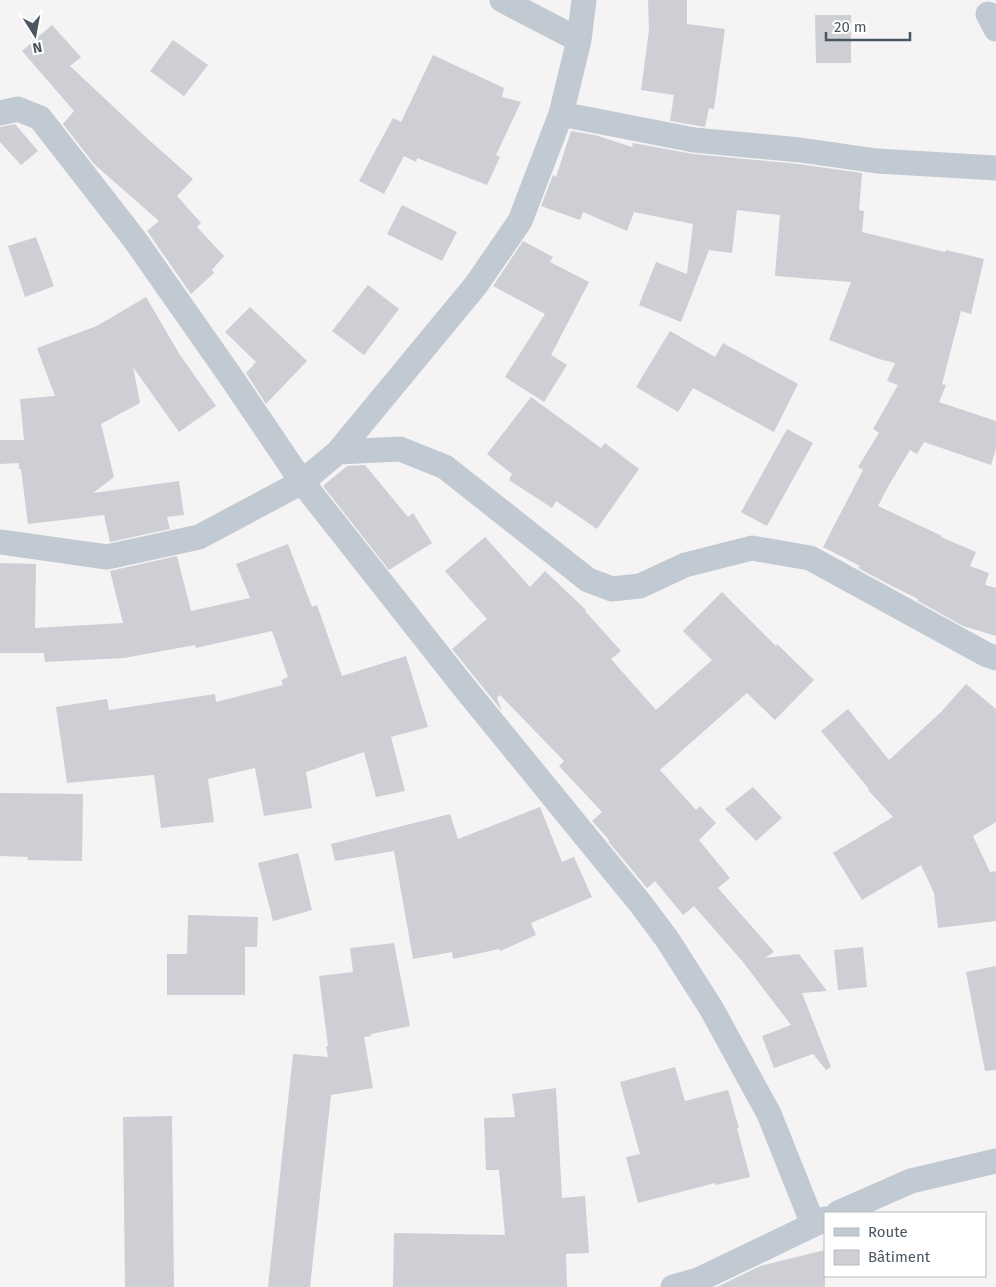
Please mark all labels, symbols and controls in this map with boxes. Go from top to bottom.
north arrow [10,10,60,60]
scale bar [826,10,910,42]
text: 20 m [834,18,867,36]
text: N [31,38,44,57]
legend [824,1212,986,1277]
text: Route [868,1223,908,1241]
text: Bâtiment [868,1248,931,1266]

